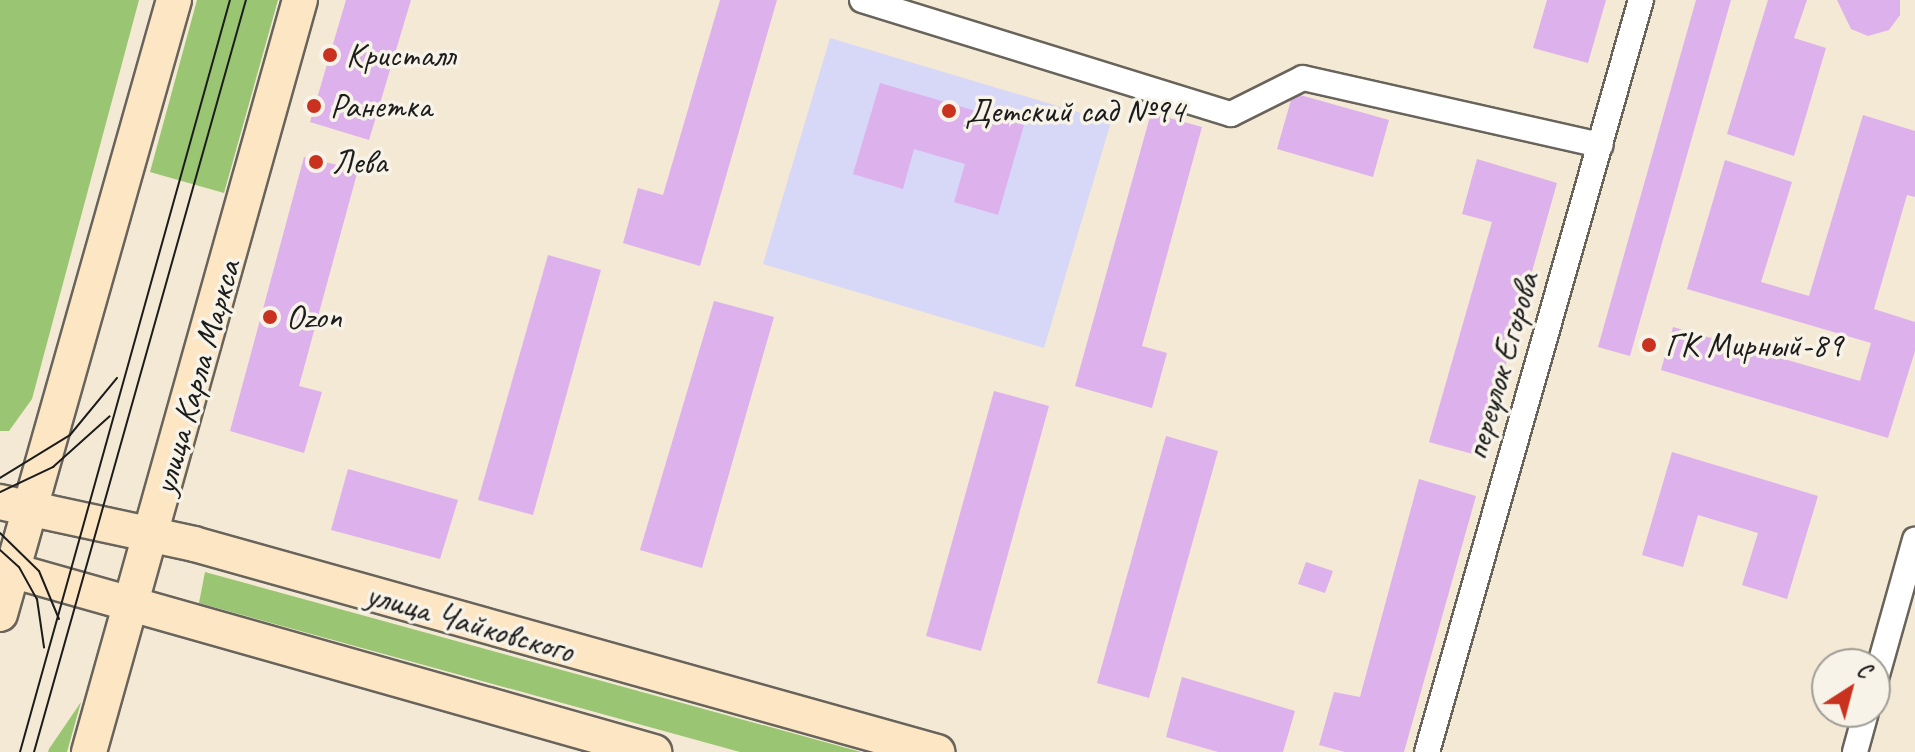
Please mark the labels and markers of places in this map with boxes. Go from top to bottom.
place label: Кристалл [346,35,455,75]
marker: Кристалл [321,46,339,64]
place label: Ранетка [330,86,431,126]
place label: Детский сад №94 [965,91,1184,131]
marker: Ранетка [305,97,323,115]
marker: Детский сад №94 [940,102,958,120]
place label: Лева [332,142,387,182]
marker: Лева [307,153,325,171]
place label: Ozon [286,297,342,337]
marker: Ozon [261,308,279,326]
place label: ГК Мирный-89 [1665,325,1843,365]
marker: ГК Мирный-89 [1640,336,1658,354]

